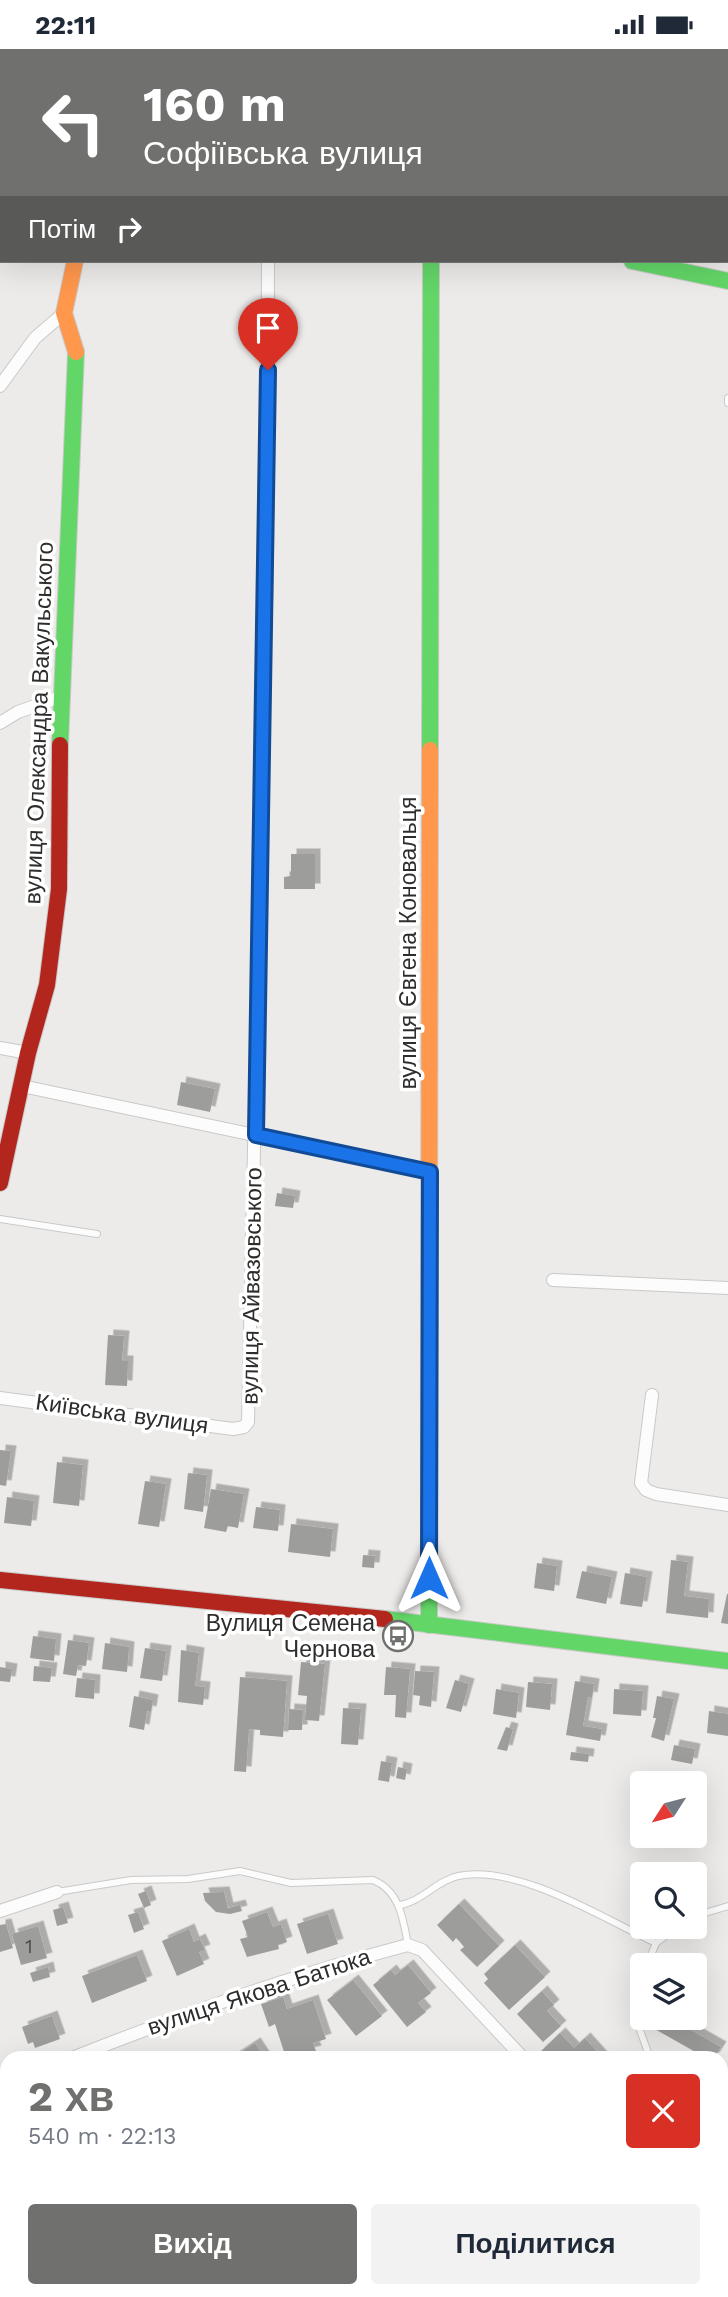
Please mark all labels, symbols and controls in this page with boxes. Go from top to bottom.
text: 22:11 [35,10,96,40]
text: 160 m [143,75,286,133]
icon: left [28,77,119,168]
text: Софіївська вулиця [143,134,423,172]
icon: right [110,210,148,248]
text: Потім [28,214,96,244]
pin [238,298,298,370]
icon: arrive [249,309,287,347]
street label: вулиця Олександра Вакульського [19,541,59,905]
street label: вулиця Євгена Коновальця [395,797,422,1089]
street label: вулиця Айвазовського [236,1167,268,1405]
street label: Київська вулиця [34,1389,210,1439]
position arrow [392,1541,466,1615]
place label: Вулиця Семена Чернова [206,1610,375,1663]
bus stop icon: Вулиця Семена Чернова [381,1619,415,1653]
north arrow [630,1771,707,1848]
map controls [630,1771,707,2030]
button: search [630,1862,707,1939]
house number: 1 [25,1935,33,1958]
street label: вулиця Якова Батюка [144,1943,374,2041]
button: layers [630,1953,707,2030]
text: 2 хв [28,2072,114,2121]
button: close [626,2074,700,2148]
text: 540 m · 22:13 [28,2123,176,2150]
button: Вихід [28,2204,357,2284]
button: Поділитися [371,2204,700,2284]

